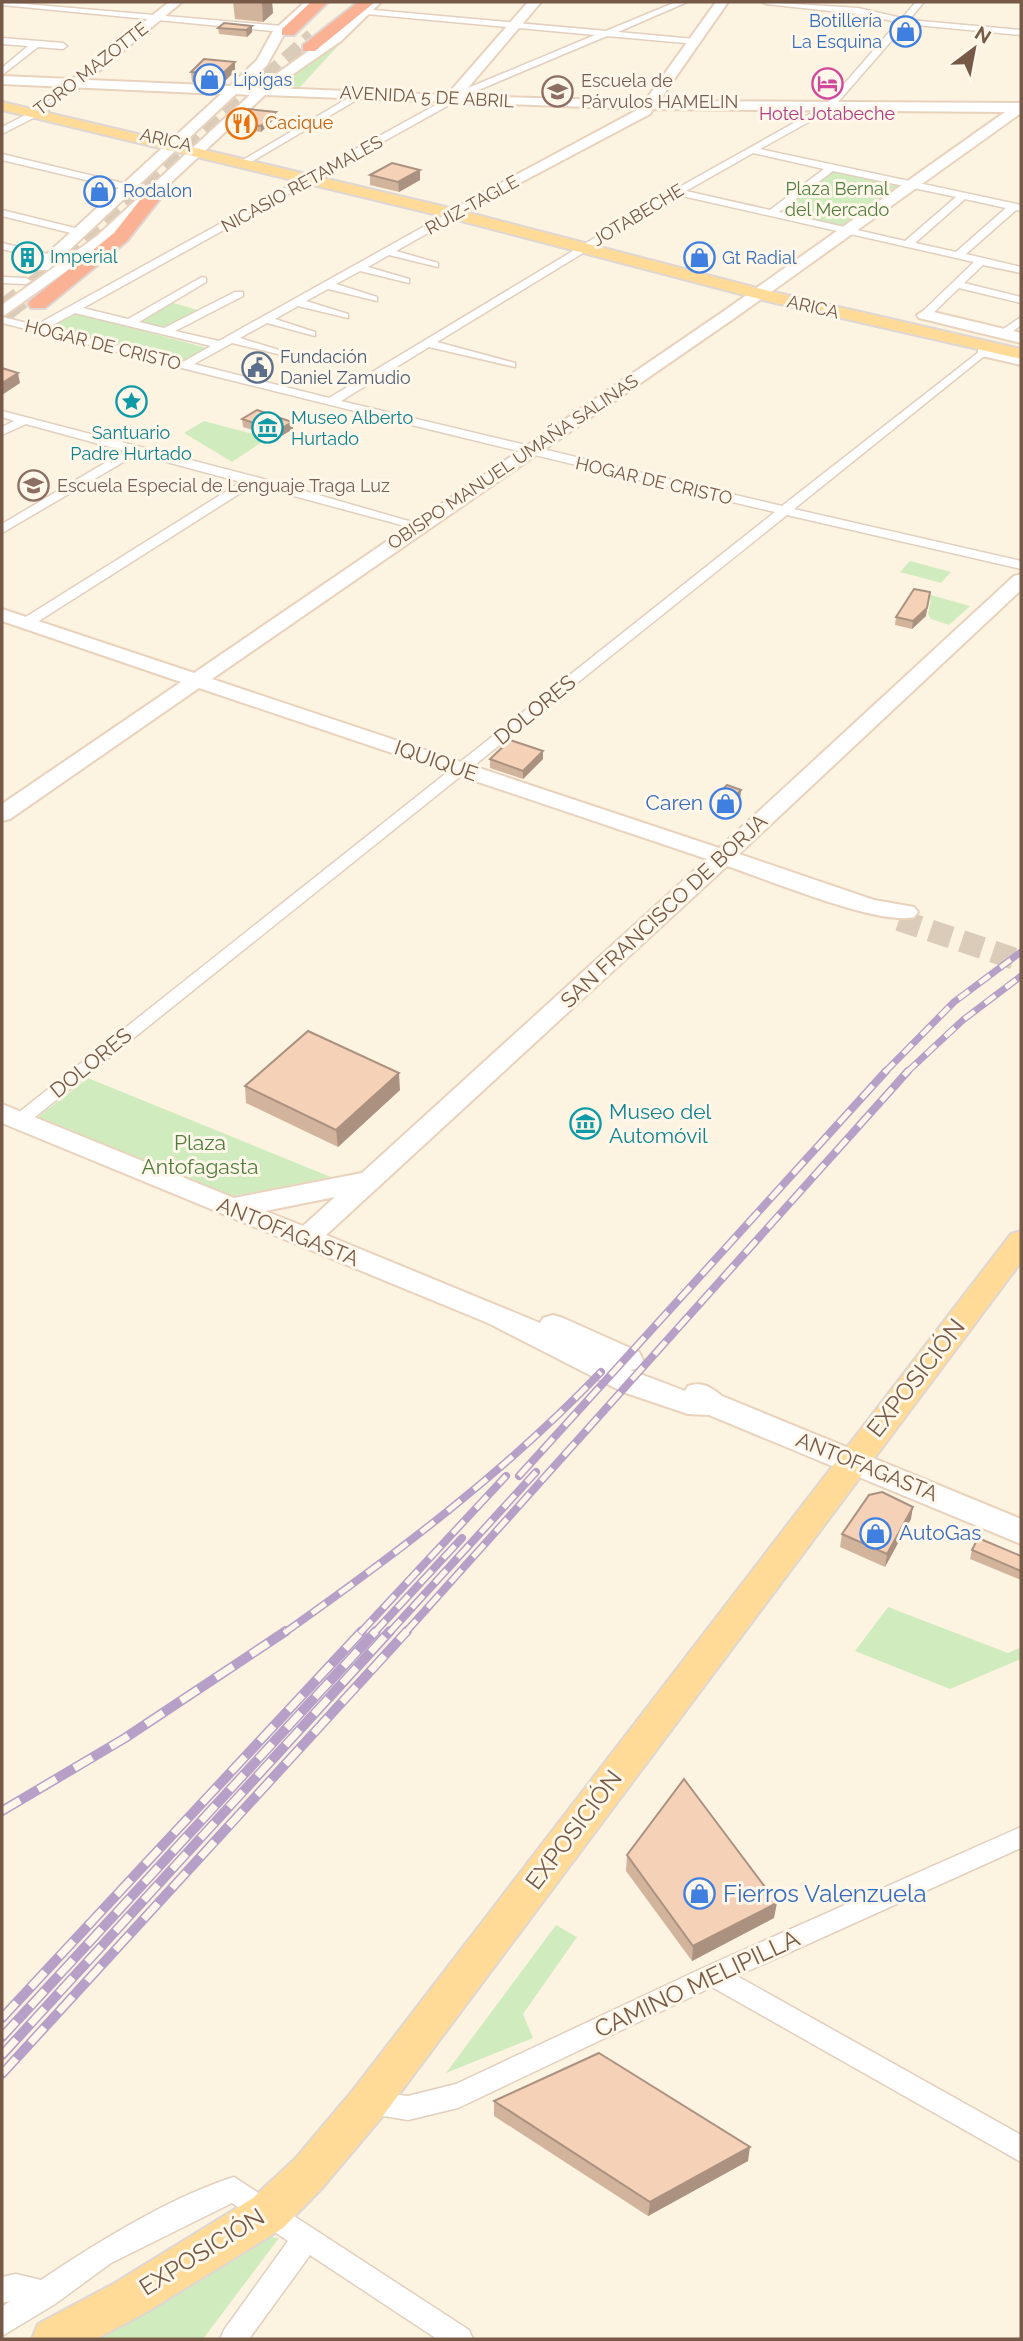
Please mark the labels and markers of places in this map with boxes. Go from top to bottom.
place label: Botillería La Esquina [791,10,882,52]
shop icon: Botillería La Esquina [888,14,922,48]
shop icon: Lipigas [193,63,227,97]
hotel icon: Hotel Jotabeche [810,66,844,100]
place label: Lipigas [233,69,292,90]
place label: Escuela de Párvulos HAMELIN [581,70,738,112]
school or university icon: Escuela de Párvulos HAMELIN [541,74,575,108]
place label: Hotel Jotabeche [759,103,895,124]
restaurant icon: Cacique [225,106,259,140]
place label: Cacique [265,112,334,133]
shop icon: Rodalon [83,174,117,208]
place label: Rodalon [123,180,192,201]
building icon: Imperial [10,240,44,274]
shop icon: Gt Radial [682,241,716,275]
place label: Imperial [50,246,118,267]
place label: Gt Radial [722,247,797,268]
place label: Fundación Daniel Zamudio [280,346,411,388]
public building icon: Fundación Daniel Zamudio [240,350,274,384]
place icon: Santuario Padre Hurtado [114,385,148,419]
place label: Museo Alberto Hurtado [291,407,413,449]
museum icon: Museo Alberto Hurtado [251,411,285,445]
place label: Santuario Padre Hurtado [70,422,192,464]
school or university icon: Escuela Especial de Lenguaje Traga Luz [17,469,51,503]
place label: Escuela Especial de Lenguaje Traga Luz [57,475,390,496]
shop icon: Caren [709,786,743,820]
place label: Caren [646,790,703,815]
place label: Museo del Automóvil [609,1099,712,1148]
museum icon: Museo del Automóvil [569,1107,603,1141]
shop icon: AutoGas [859,1516,893,1550]
place label: AutoGas [899,1520,981,1545]
shop icon: Fierros Valenzuela [683,1877,717,1911]
place label: Fierros Valenzuela [723,1879,927,1908]

